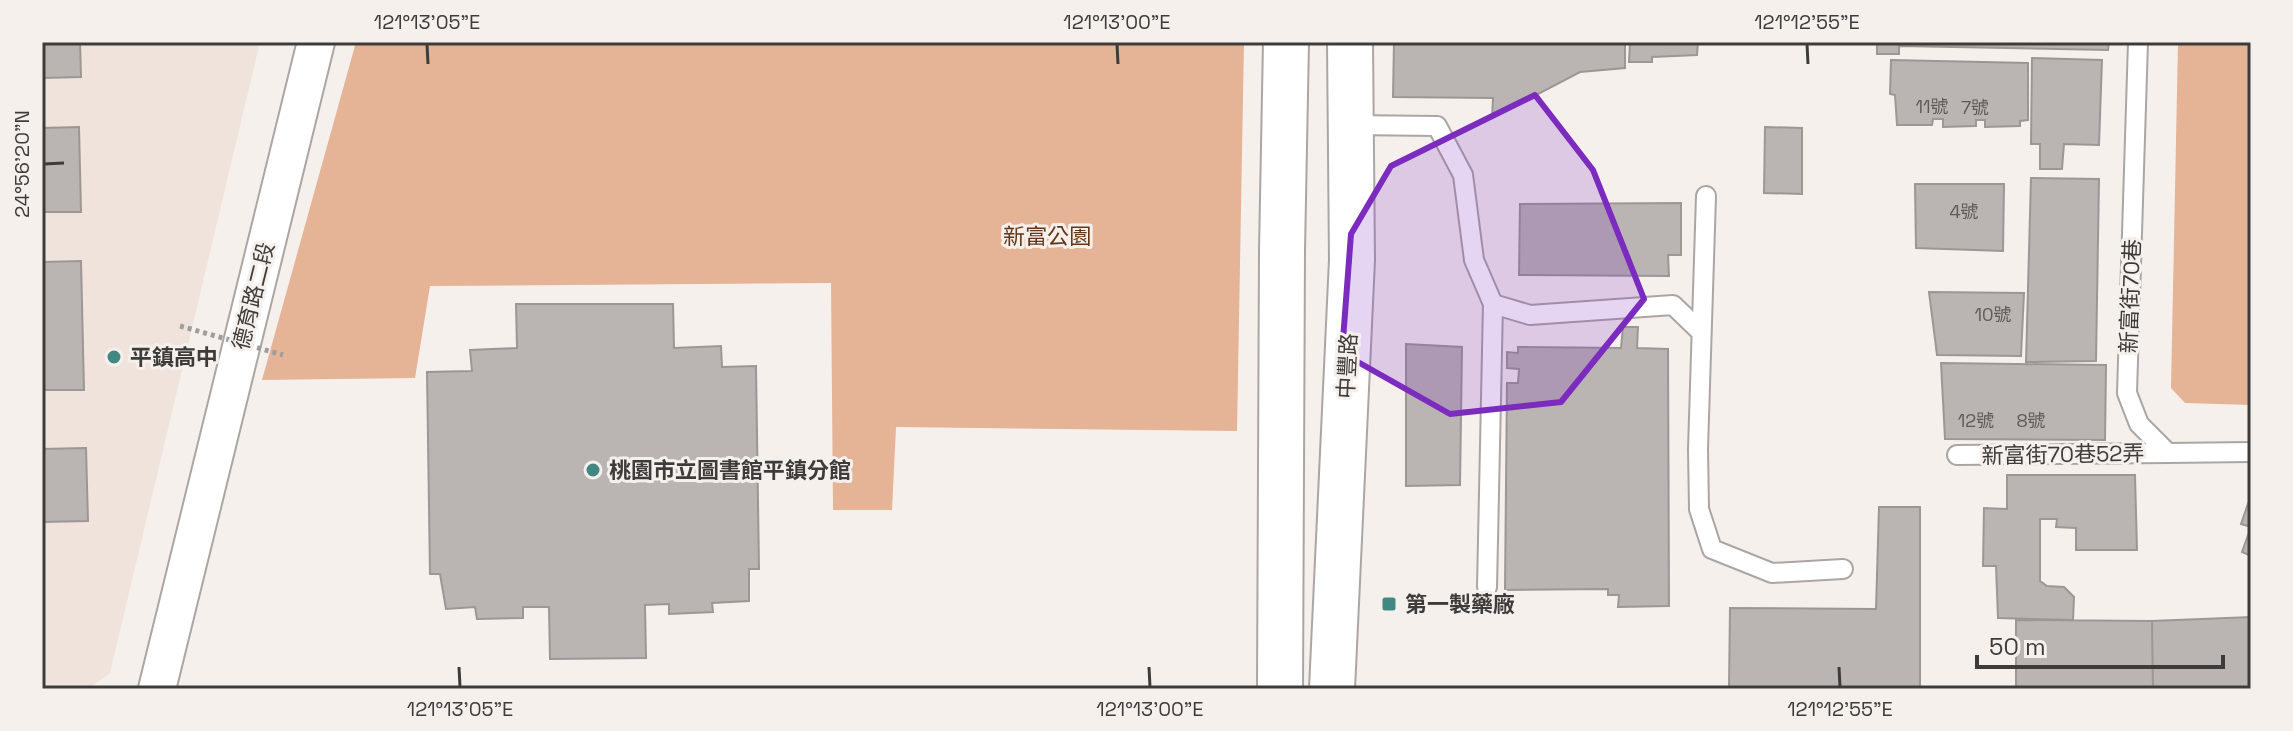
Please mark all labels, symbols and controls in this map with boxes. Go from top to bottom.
text: 121°13'05"E [374,9,480,35]
text: 121°13'00"E [1063,9,1171,35]
text: 121°12'55"E [1754,9,1860,35]
house number: 11號 [1915,95,1949,118]
house number: 7號 [1961,96,1989,119]
text: 24°56'20"N [9,110,35,218]
house number: 4號 [1949,200,1979,223]
park label: 新富公園 [1003,222,1091,250]
street label: 新富街70巷 [2114,238,2146,354]
street label: 德育路二段 [226,239,280,353]
house number: 10號 [1974,303,2012,326]
street label: 中豐路 [1331,332,1363,400]
place label: 平鎮高中 [130,343,218,371]
marker: 平鎮高中 [105,348,123,366]
house number: 12號 [1958,409,1994,432]
house number: 8號 [2016,409,2046,432]
street label: 新富街70巷52弄 [1981,439,2145,469]
place label: 桃園市立圖書館平鎮分館 [609,456,851,484]
marker: 桃園市立圖書館平鎮分館 [584,461,602,479]
place label: 第一製藥廠 [1405,590,1515,618]
marker: 第一製藥廠 [1380,595,1398,613]
scale bar [1977,619,2223,669]
text: 50 m [1989,631,2046,662]
text: 121°13'05"E [407,696,513,722]
text: 121°13'00"E [1096,696,1204,722]
text: 121°12'55"E [1787,696,1893,722]

